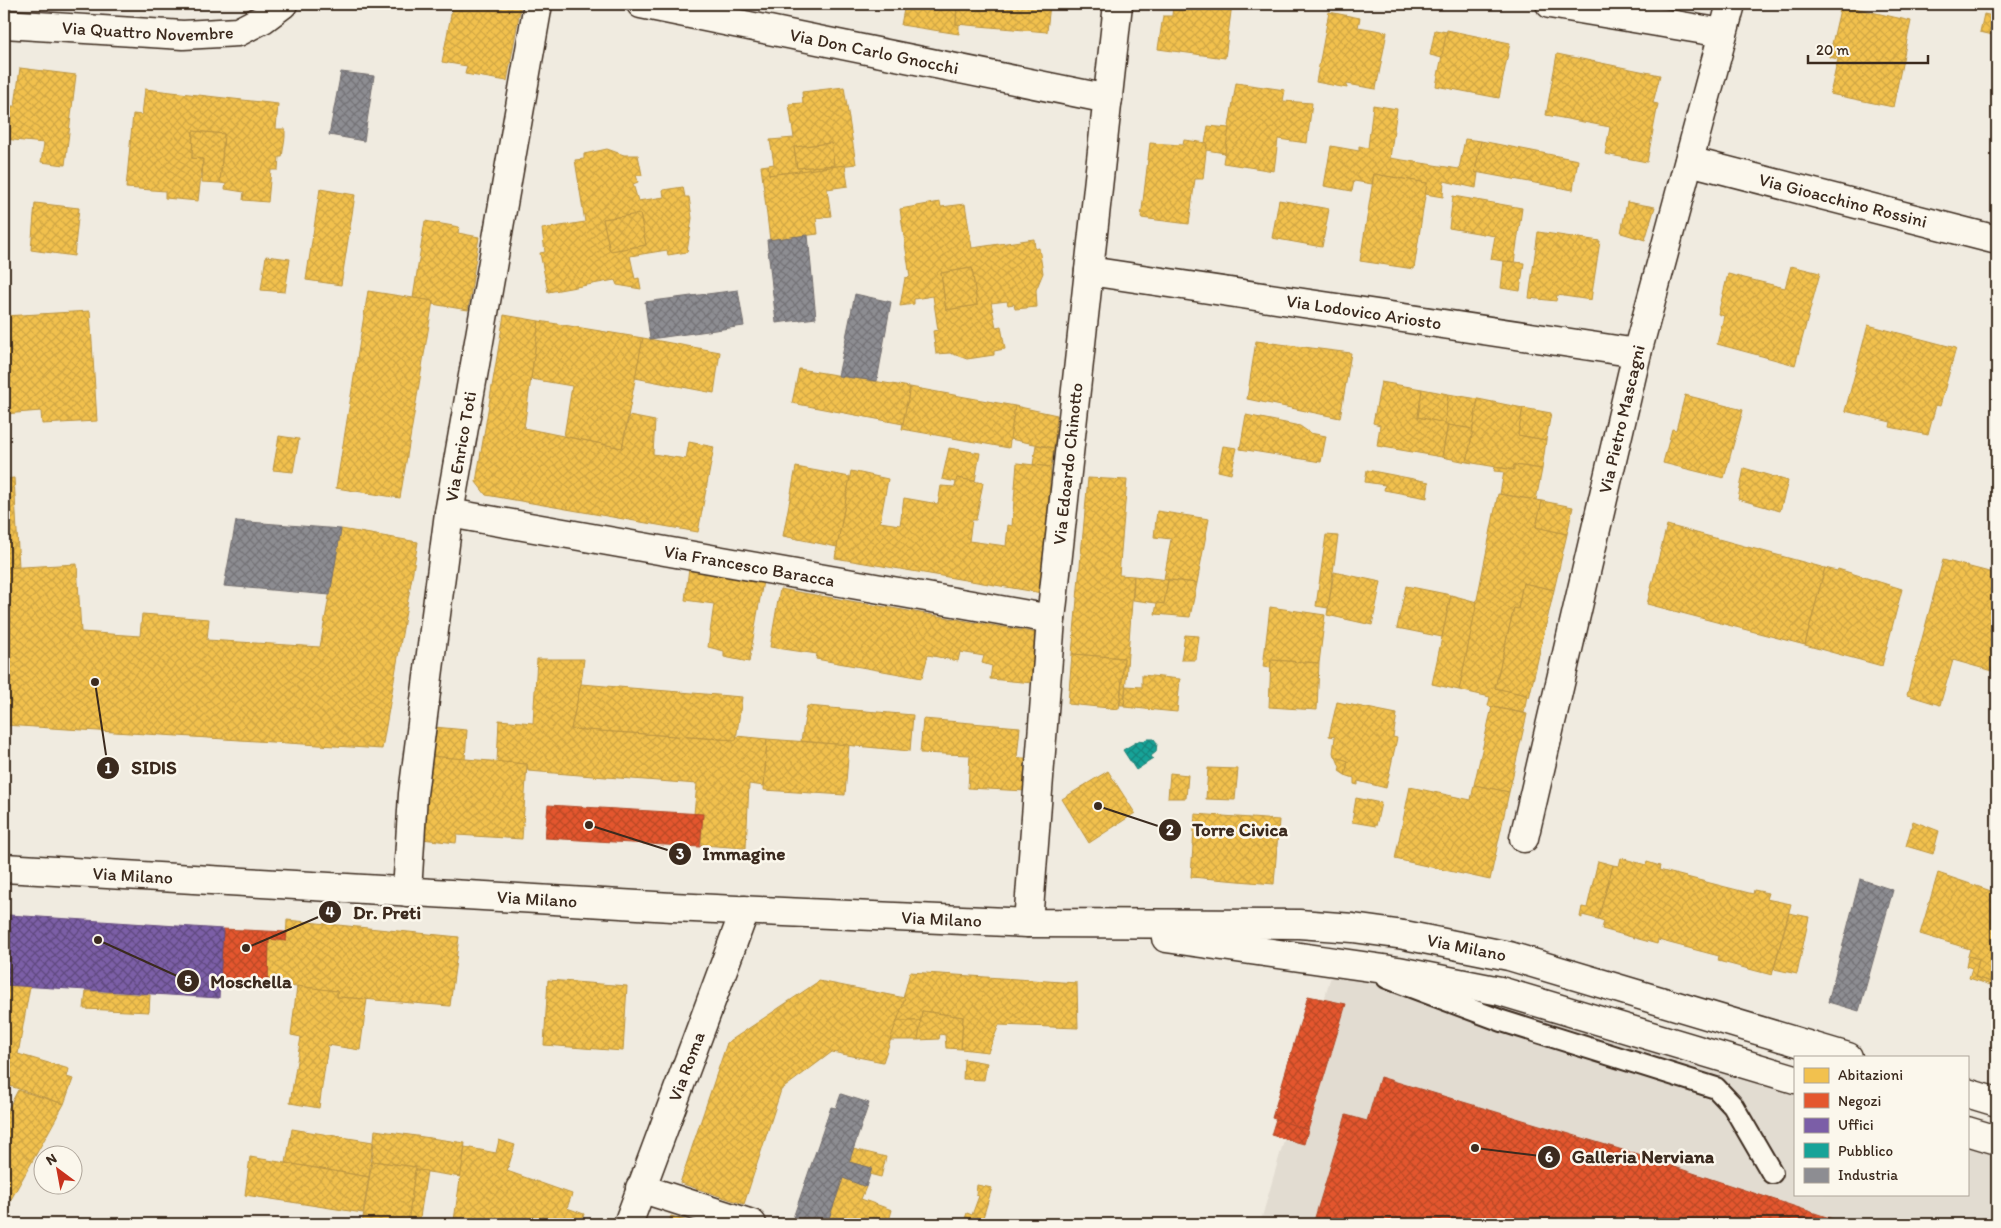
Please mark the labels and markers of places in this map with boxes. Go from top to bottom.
callout: SIDIS [96,751,186,785]
callout: Torre Civica [1158,813,1298,847]
callout: Immagine [667,837,795,871]
callout: Dr. Preti [317,895,431,929]
callout: Moschella [175,964,302,998]
callout: Galleria Nerviana [1536,1140,1724,1174]

